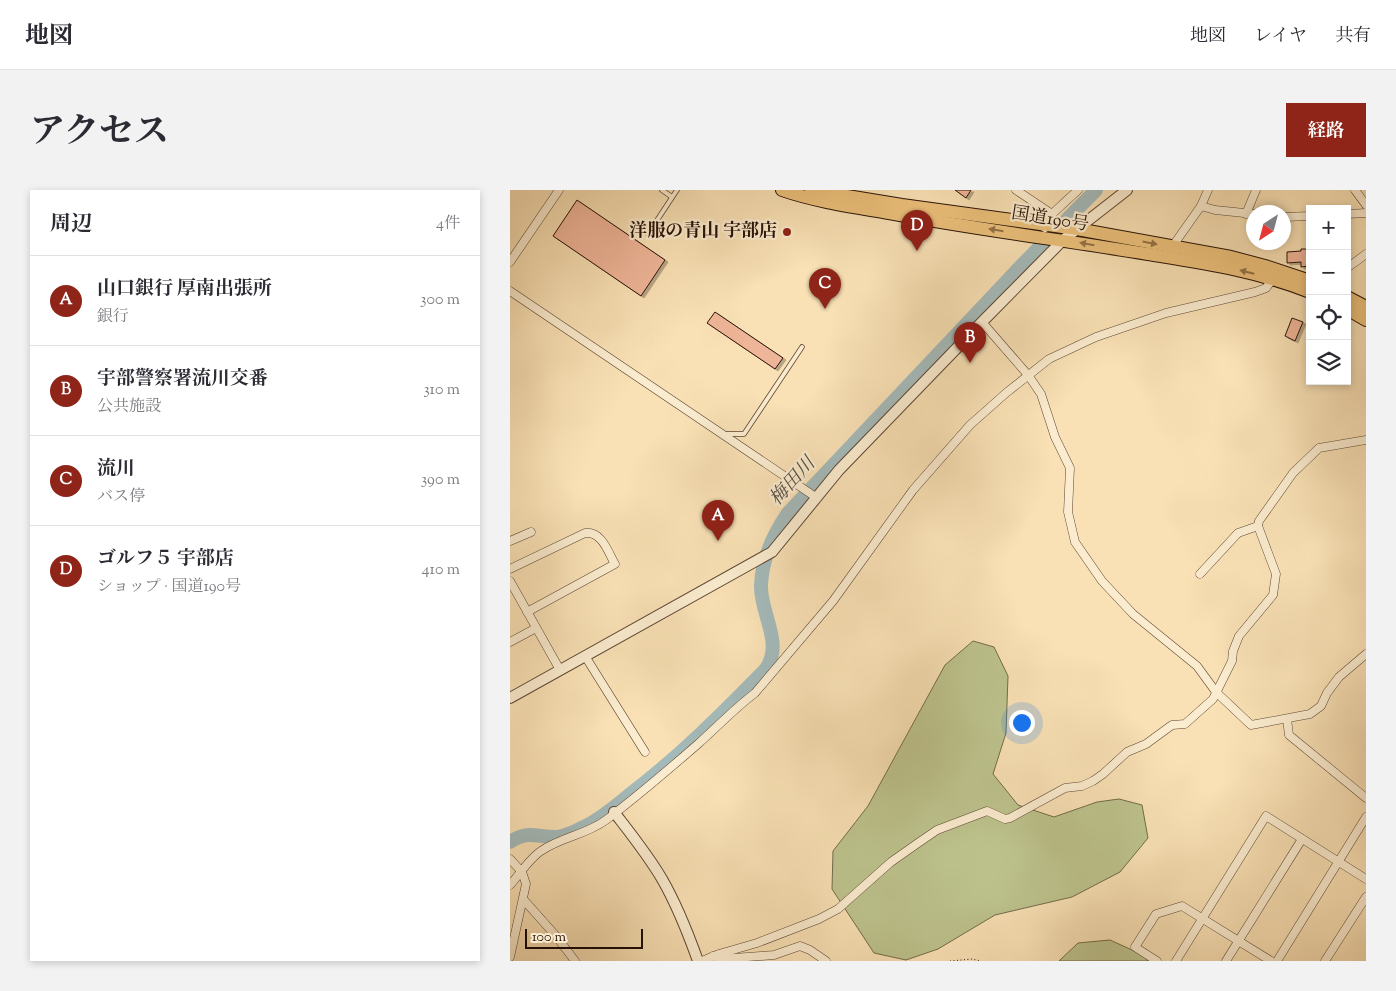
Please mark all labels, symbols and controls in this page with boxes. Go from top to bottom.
text: 地図 [25,20,73,54]
text: 地図 [1190,24,1226,50]
text: レイヤ [1254,24,1307,50]
text: 共有 [1335,24,1371,50]
button: 経路 [1286,103,1366,157]
text: アクセス [30,108,169,159]
street label: 国道190号 [1009,201,1091,239]
north arrow [1246,205,1291,250]
map controls [1306,205,1351,385]
button: + [1306,205,1351,250]
text: 周辺 [50,210,92,240]
pin: D [901,210,933,251]
text: 4件 [436,213,460,236]
place label: 洋服の青山 宇部店 [629,219,777,245]
one-way arrow [987,225,1003,233]
marker: 洋服の青山 宇部店 [781,226,793,238]
one-way arrow [1078,239,1094,247]
one-way arrow [1142,239,1158,247]
button: − [1306,250,1351,295]
pin: C [809,268,841,309]
one-way arrow [1239,268,1254,276]
text: 山口銀行 厚南出張所 [97,276,272,303]
text: A [60,289,73,312]
text: 300 m [420,289,460,312]
button: locate [1306,295,1351,340]
text: 銀行 [97,306,129,329]
pin: B [954,322,986,363]
button: layers [1306,340,1351,385]
text: 宇部警察署流川交番 [97,366,268,393]
text: B [61,379,71,402]
text: 310 m [423,379,460,402]
text: 公共施設 [97,396,161,419]
water label: 梅田川 [764,450,823,512]
text: 流川 [97,456,135,483]
text: C [60,469,72,492]
text: 390 m [421,469,460,492]
text: バス停 [97,486,145,509]
pin: A [702,500,734,541]
text: ゴルフ５ 宇部店 [97,546,234,573]
text: D [60,559,72,582]
text: 410 m [422,559,460,582]
text: ショップ · 国道190号 [97,576,241,599]
your location [1009,710,1035,736]
scale bar [525,926,642,949]
text: 100 m [532,928,566,948]

